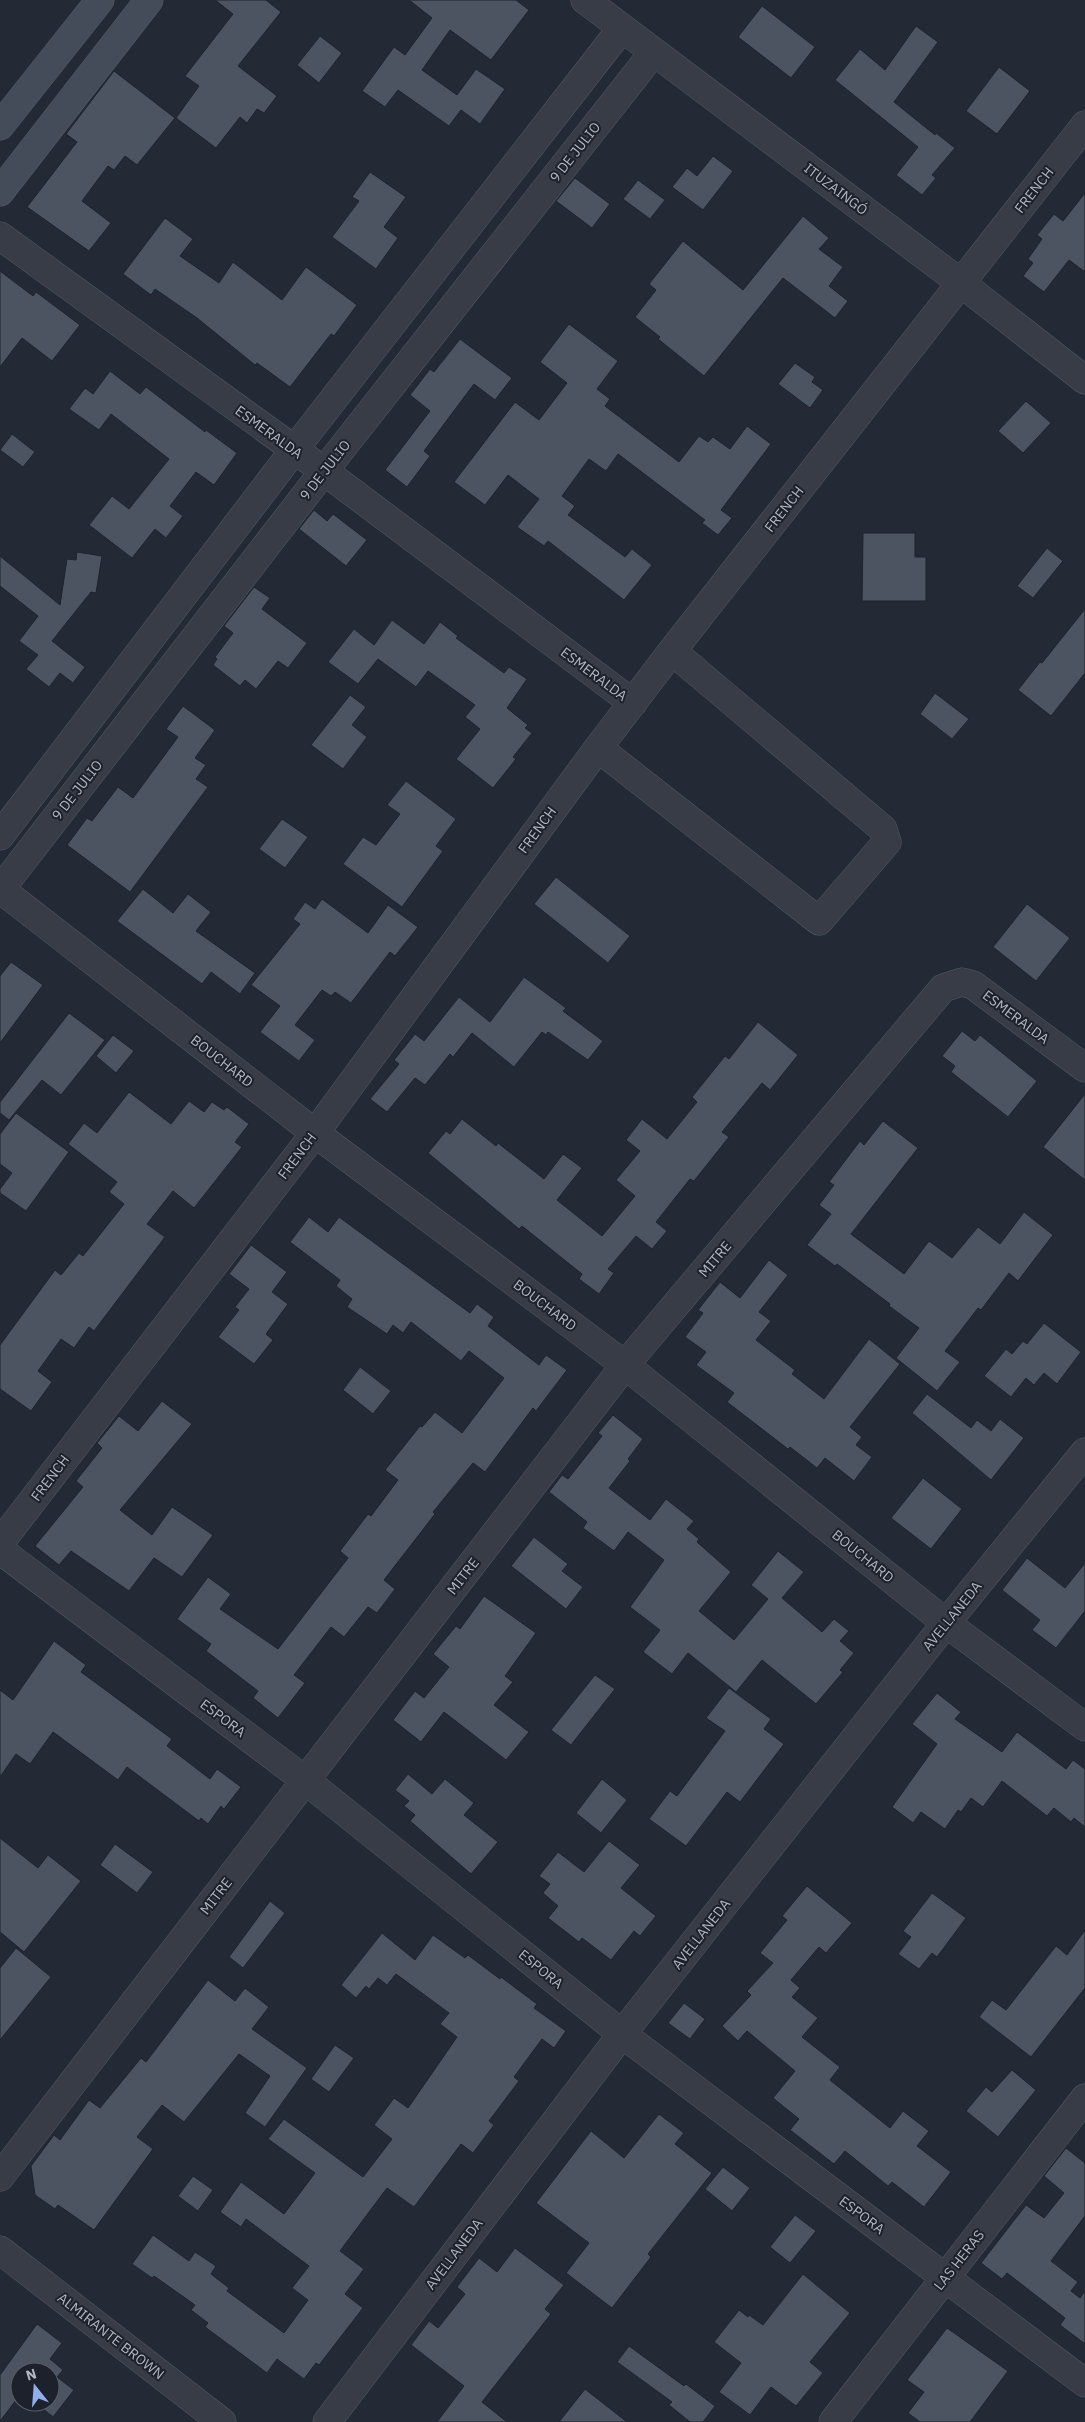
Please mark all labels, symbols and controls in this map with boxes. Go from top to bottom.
street label: 9 DE JULIO [546,118,604,186]
street label: ITUZAINGÓ [801,158,872,219]
street label: FRENCH [1010,163,1058,217]
street label: ESMERALDA [232,402,306,463]
street label: 9 DE JULIO [296,436,354,504]
street label: FRENCH [760,482,808,536]
street label: ESMERALDA [557,643,631,705]
street label: 9 DE JULIO [48,756,106,824]
street label: FRENCH [514,803,560,857]
street label: ESMERALDA [979,986,1053,1048]
street label: BOUCHARD [187,1031,257,1091]
street label: FRENCH [274,1129,320,1183]
street label: MITRE [695,1237,735,1281]
street label: BOUCHARD [510,1275,580,1335]
street label: FRENCH [27,1451,73,1505]
street label: BOUCHARD [828,1526,898,1586]
street label: MITRE [443,1554,483,1598]
street label: AVELLANEDA [918,1577,986,1655]
street label: ESPORA [197,1695,249,1741]
street label: MITRE [196,1874,236,1918]
street label: AVELLANEDA [668,1895,734,1973]
street label: ESPORA [515,1945,567,1993]
street label: ESPORA [836,2192,888,2238]
street label: AVELLANEDA [421,2215,487,2293]
street label: LAS HERAS [930,2226,988,2294]
street label: ALMIRANTE BROWN [54,2289,168,2383]
north arrow [10,2362,60,2412]
text: N [24,2364,39,2385]

